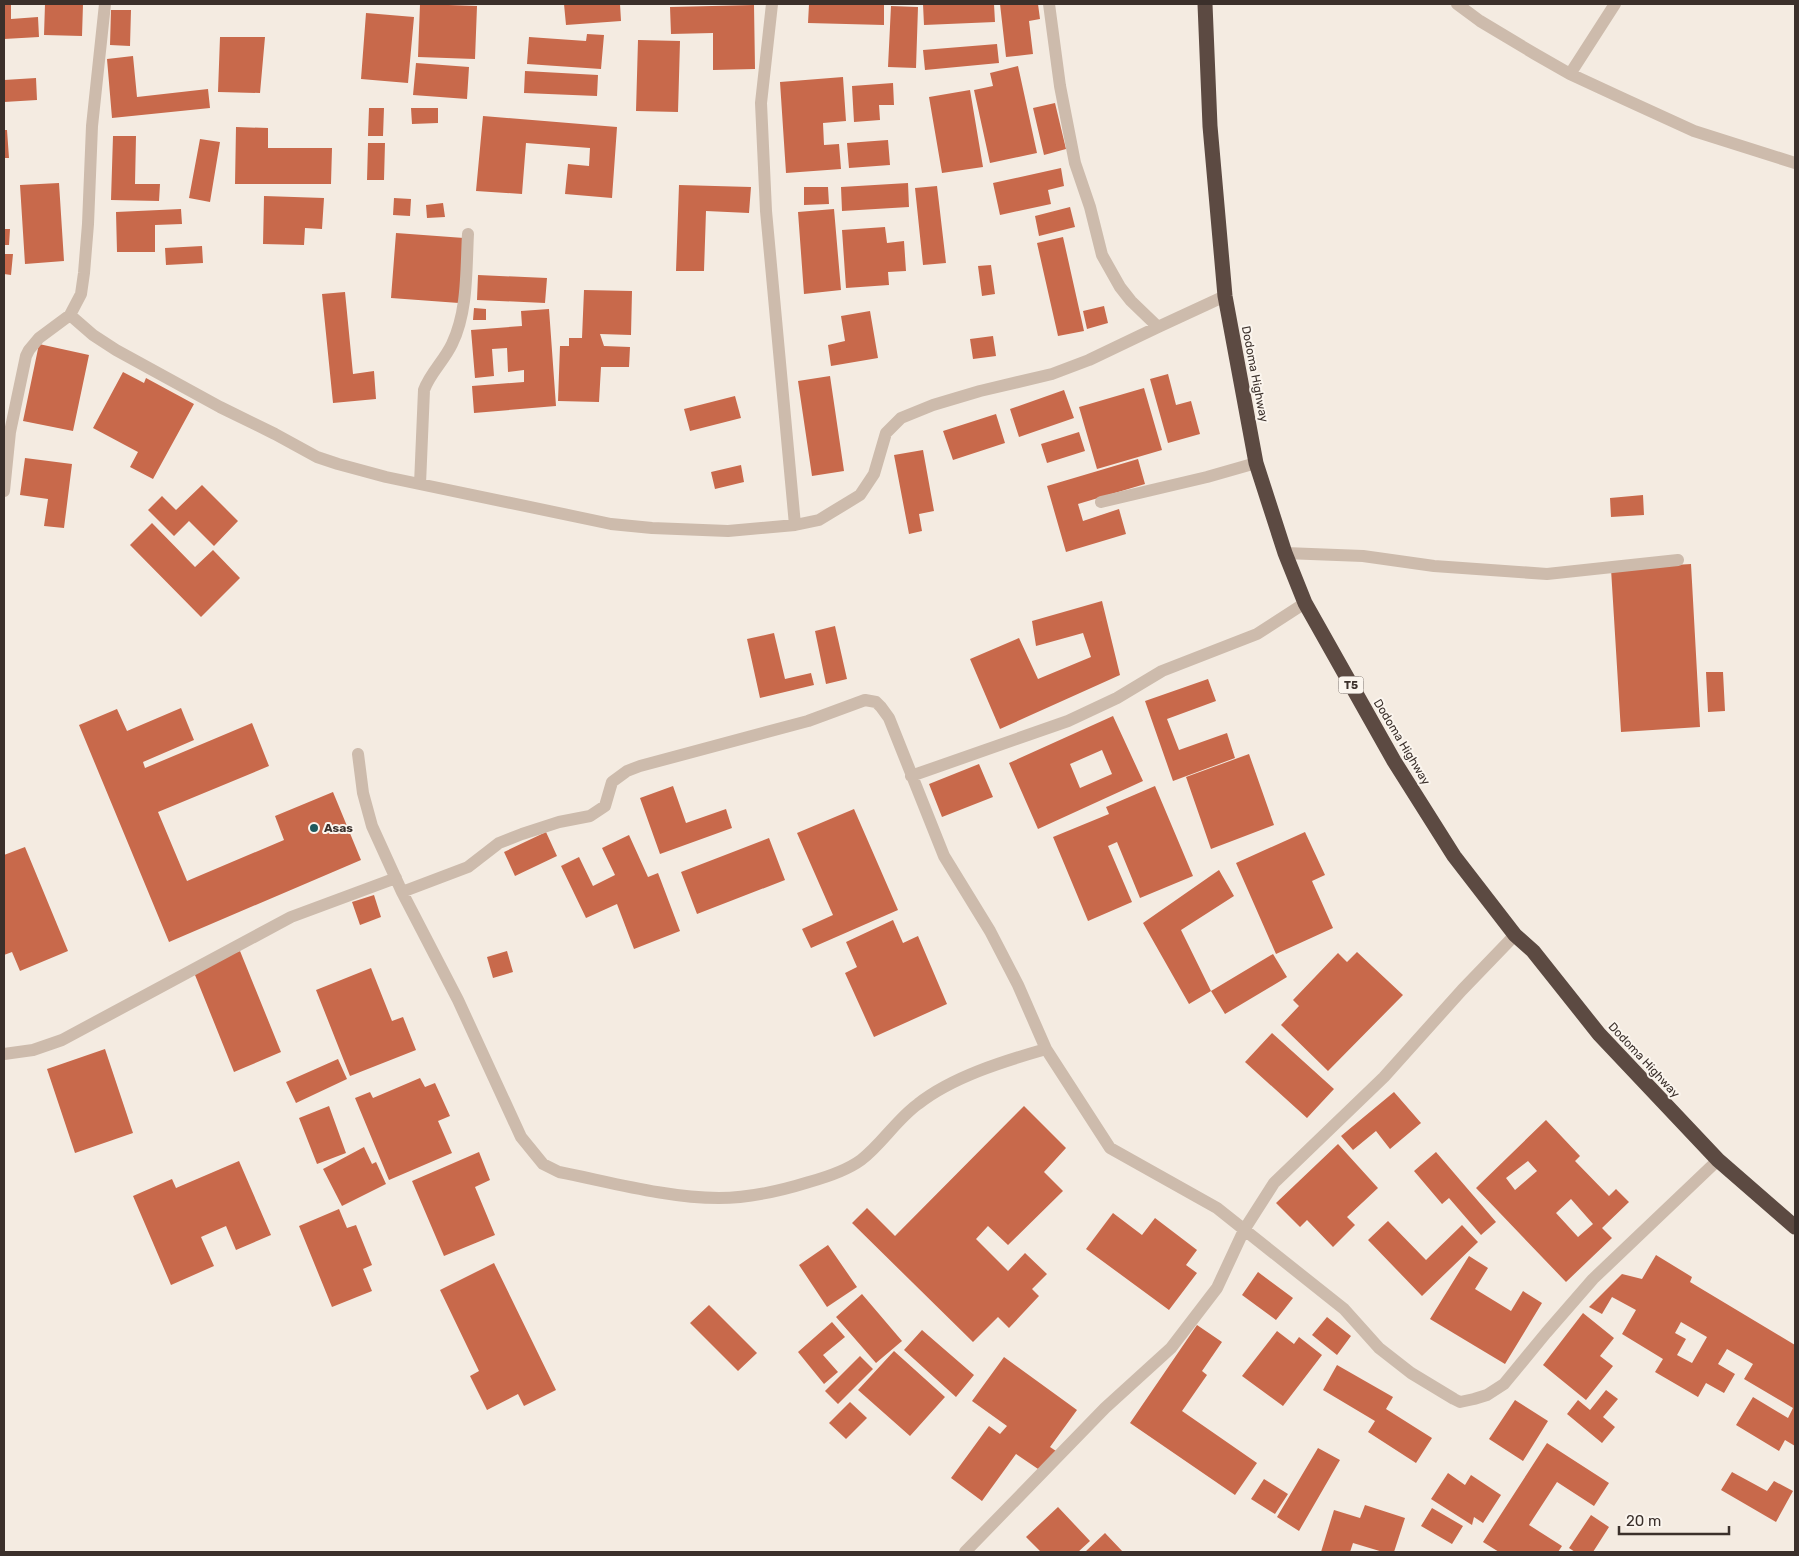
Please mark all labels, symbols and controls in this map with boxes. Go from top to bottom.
street label: Dodoma Highway [1239,325,1271,424]
road number: T5 [1338,676,1364,694]
street label: Dodoma Highway [1371,696,1433,788]
place label: Asas [324,821,353,835]
marker: Asas [308,822,320,834]
street label: Dodoma Highway [1606,1019,1683,1101]
scale bar [1619,1504,1729,1536]
text: 20 m [1626,1512,1661,1530]

